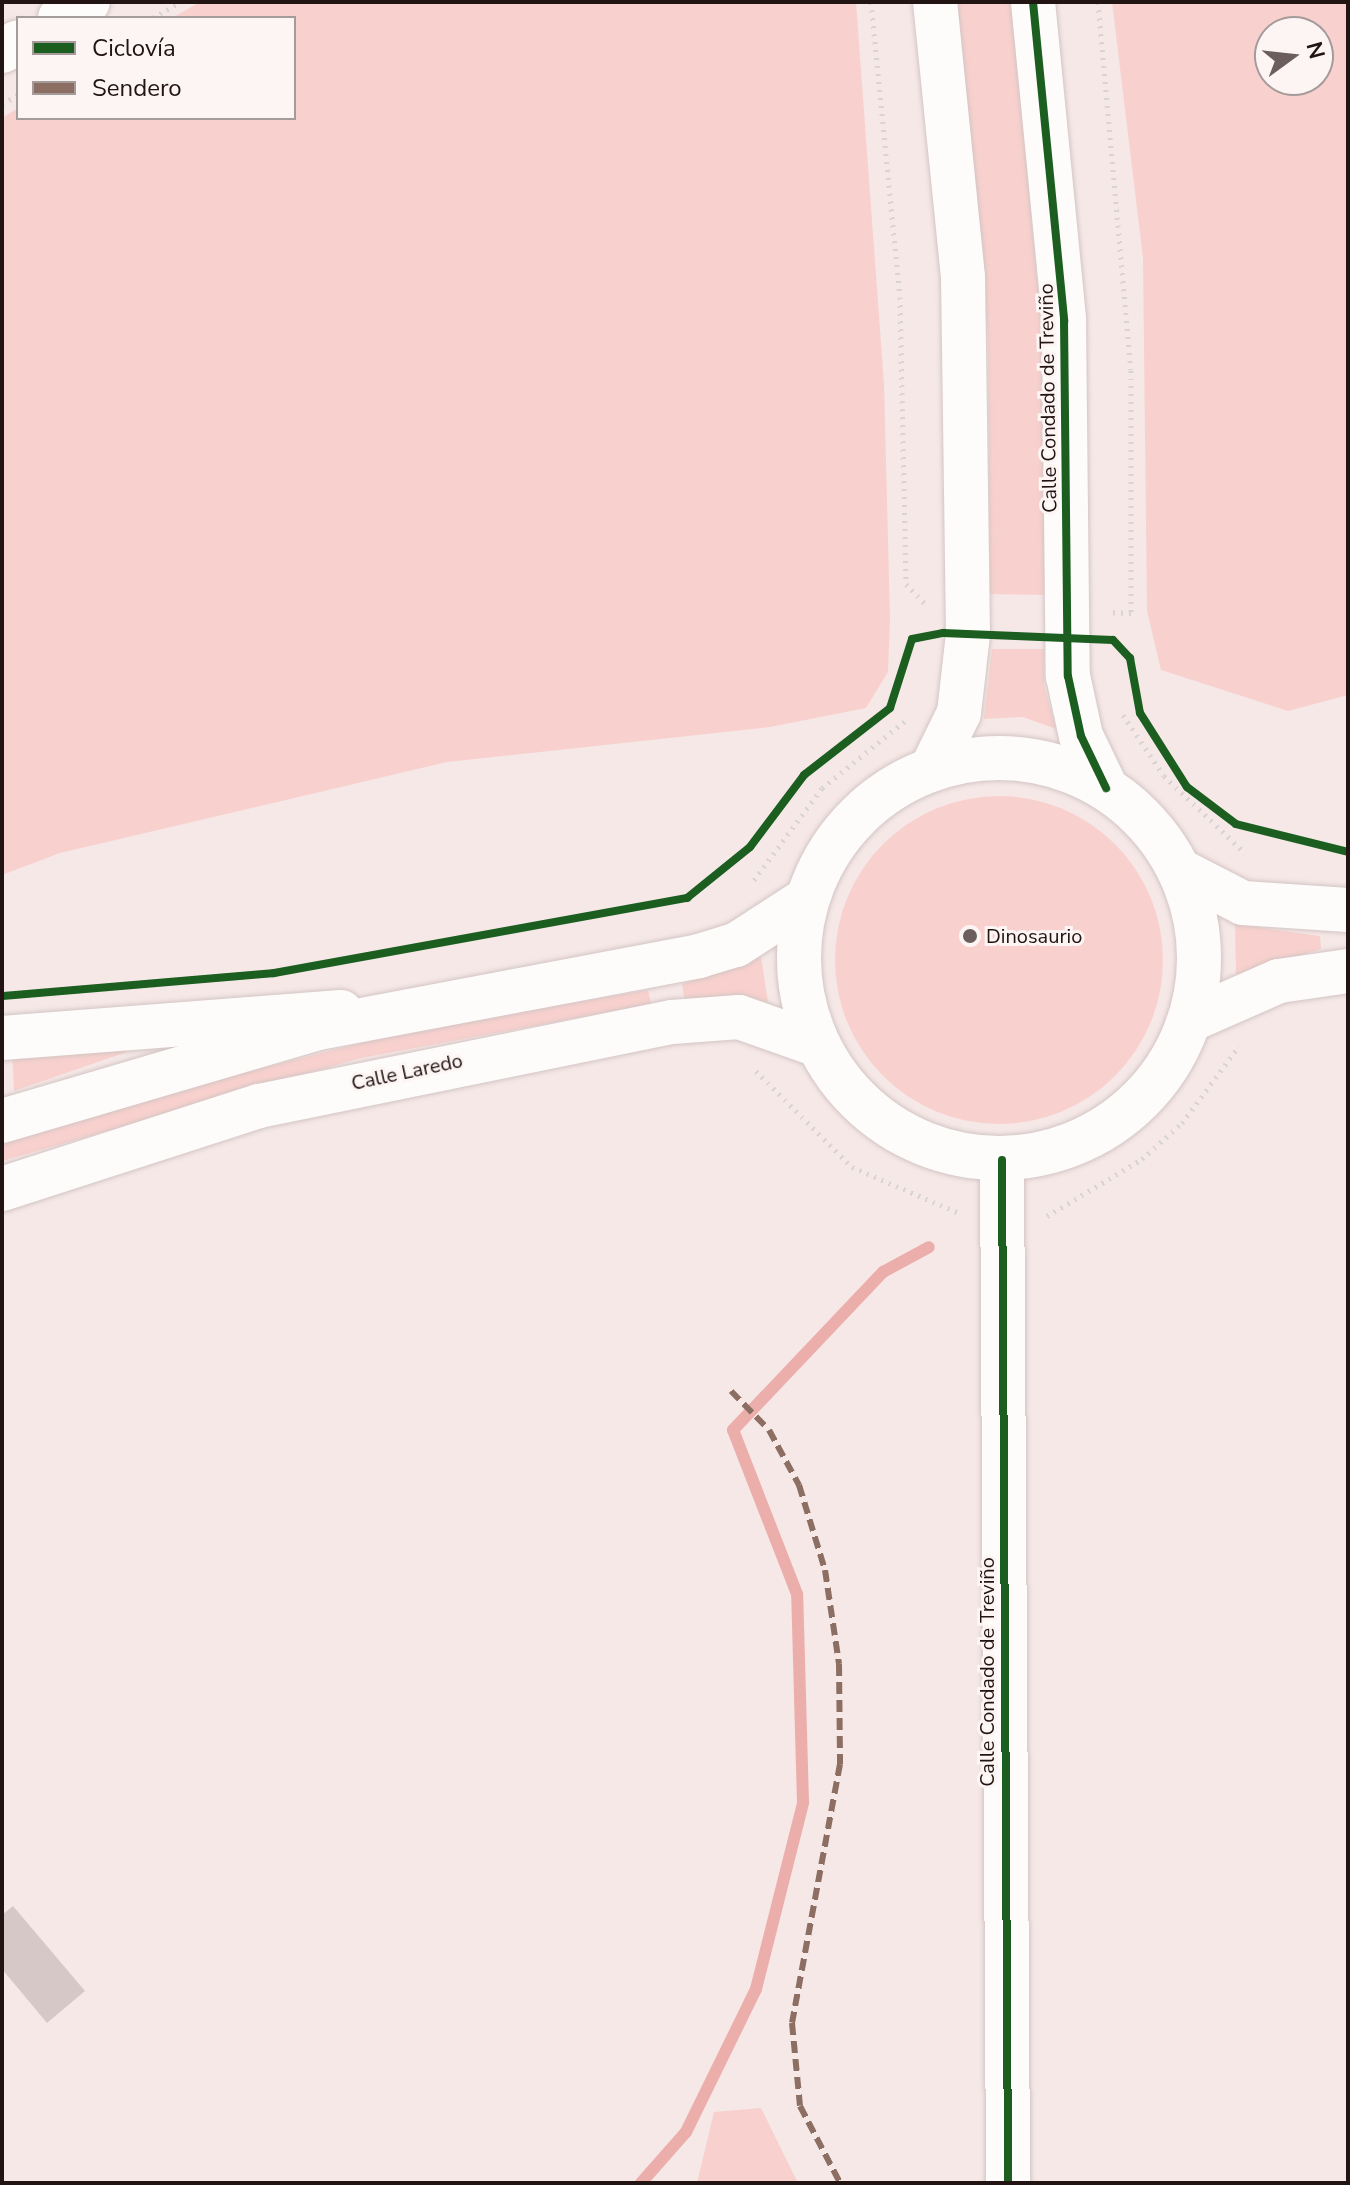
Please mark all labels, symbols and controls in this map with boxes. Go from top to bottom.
legend [16,16,296,120]
north arrow [1254,16,1334,96]
text: Ciclovía [92,32,176,64]
text: N [1299,38,1332,62]
text: Sendero [92,72,182,104]
street label: Calle Condado de Treviño [1034,283,1062,513]
place label: Dinosaurio [986,924,1082,948]
marker: Dinosaurio [961,927,979,945]
street label: Calle Laredo [349,1048,465,1096]
street label: Calle Condado de Treviño [975,1557,999,1787]

